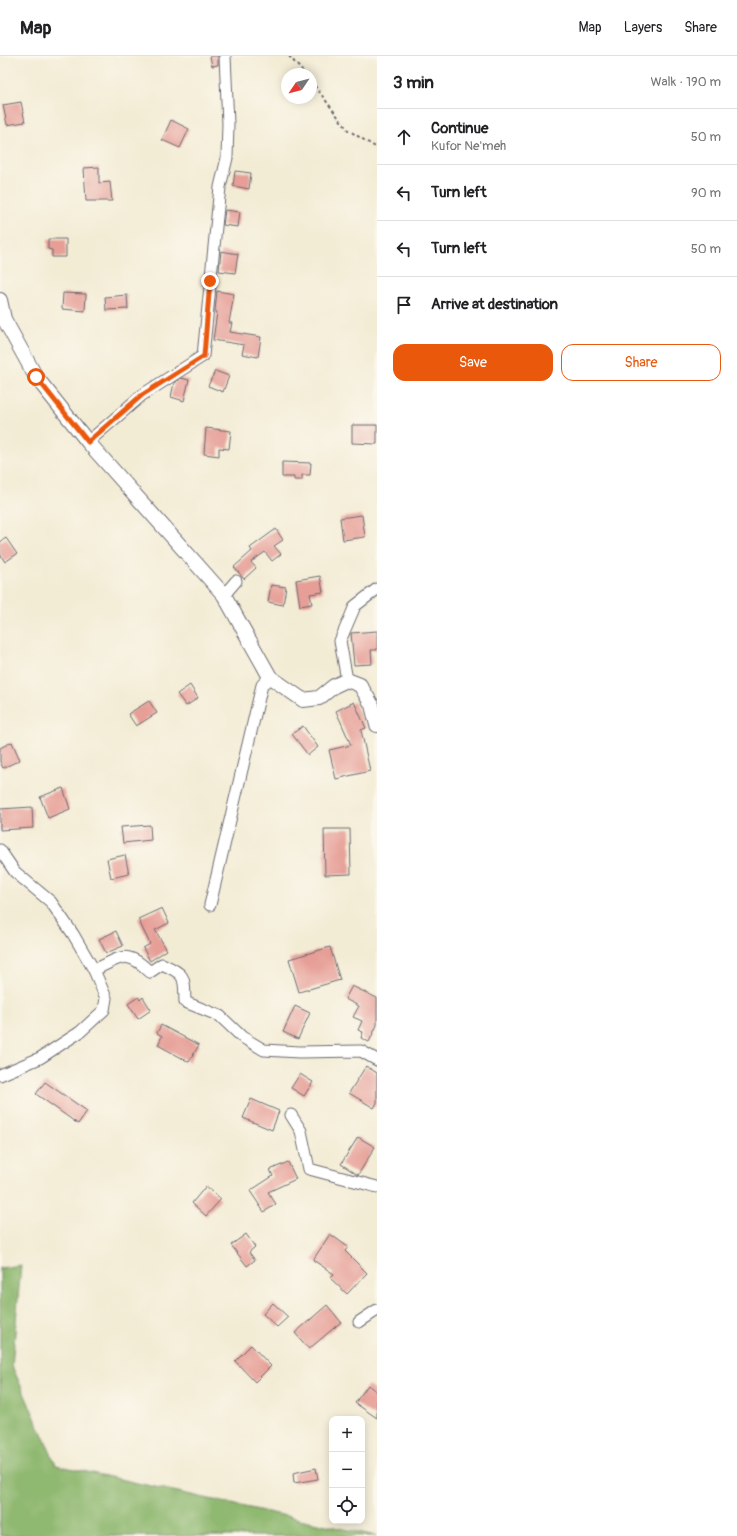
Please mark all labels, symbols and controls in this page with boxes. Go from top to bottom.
text: Map [20,16,51,40]
text: Map [579,19,602,36]
text: Layers [624,19,662,36]
text: Share [684,19,717,36]
north arrow [281,68,317,104]
text: 3 min [393,72,434,93]
text: Walk · 190 m [650,74,721,90]
text: Continue [431,119,489,138]
icon: ahead [393,126,415,148]
text: 50 m [691,129,721,145]
text: Kufor Ne'meh [431,138,506,154]
icon: left [393,182,415,204]
text: Turn left [431,183,487,202]
text: 90 m [691,185,721,201]
icon: left [393,238,415,260]
text: Turn left [431,239,487,258]
text: 50 m [691,241,721,257]
route end [201,272,219,290]
icon: arrive [393,294,415,316]
text: Arrive at destination [431,295,558,314]
button: Save [393,344,553,381]
button: Share [561,344,721,381]
route start [27,368,45,386]
map controls [329,1416,365,1524]
button: + [329,1416,365,1452]
button: − [329,1452,365,1488]
button: locate [329,1488,365,1524]

